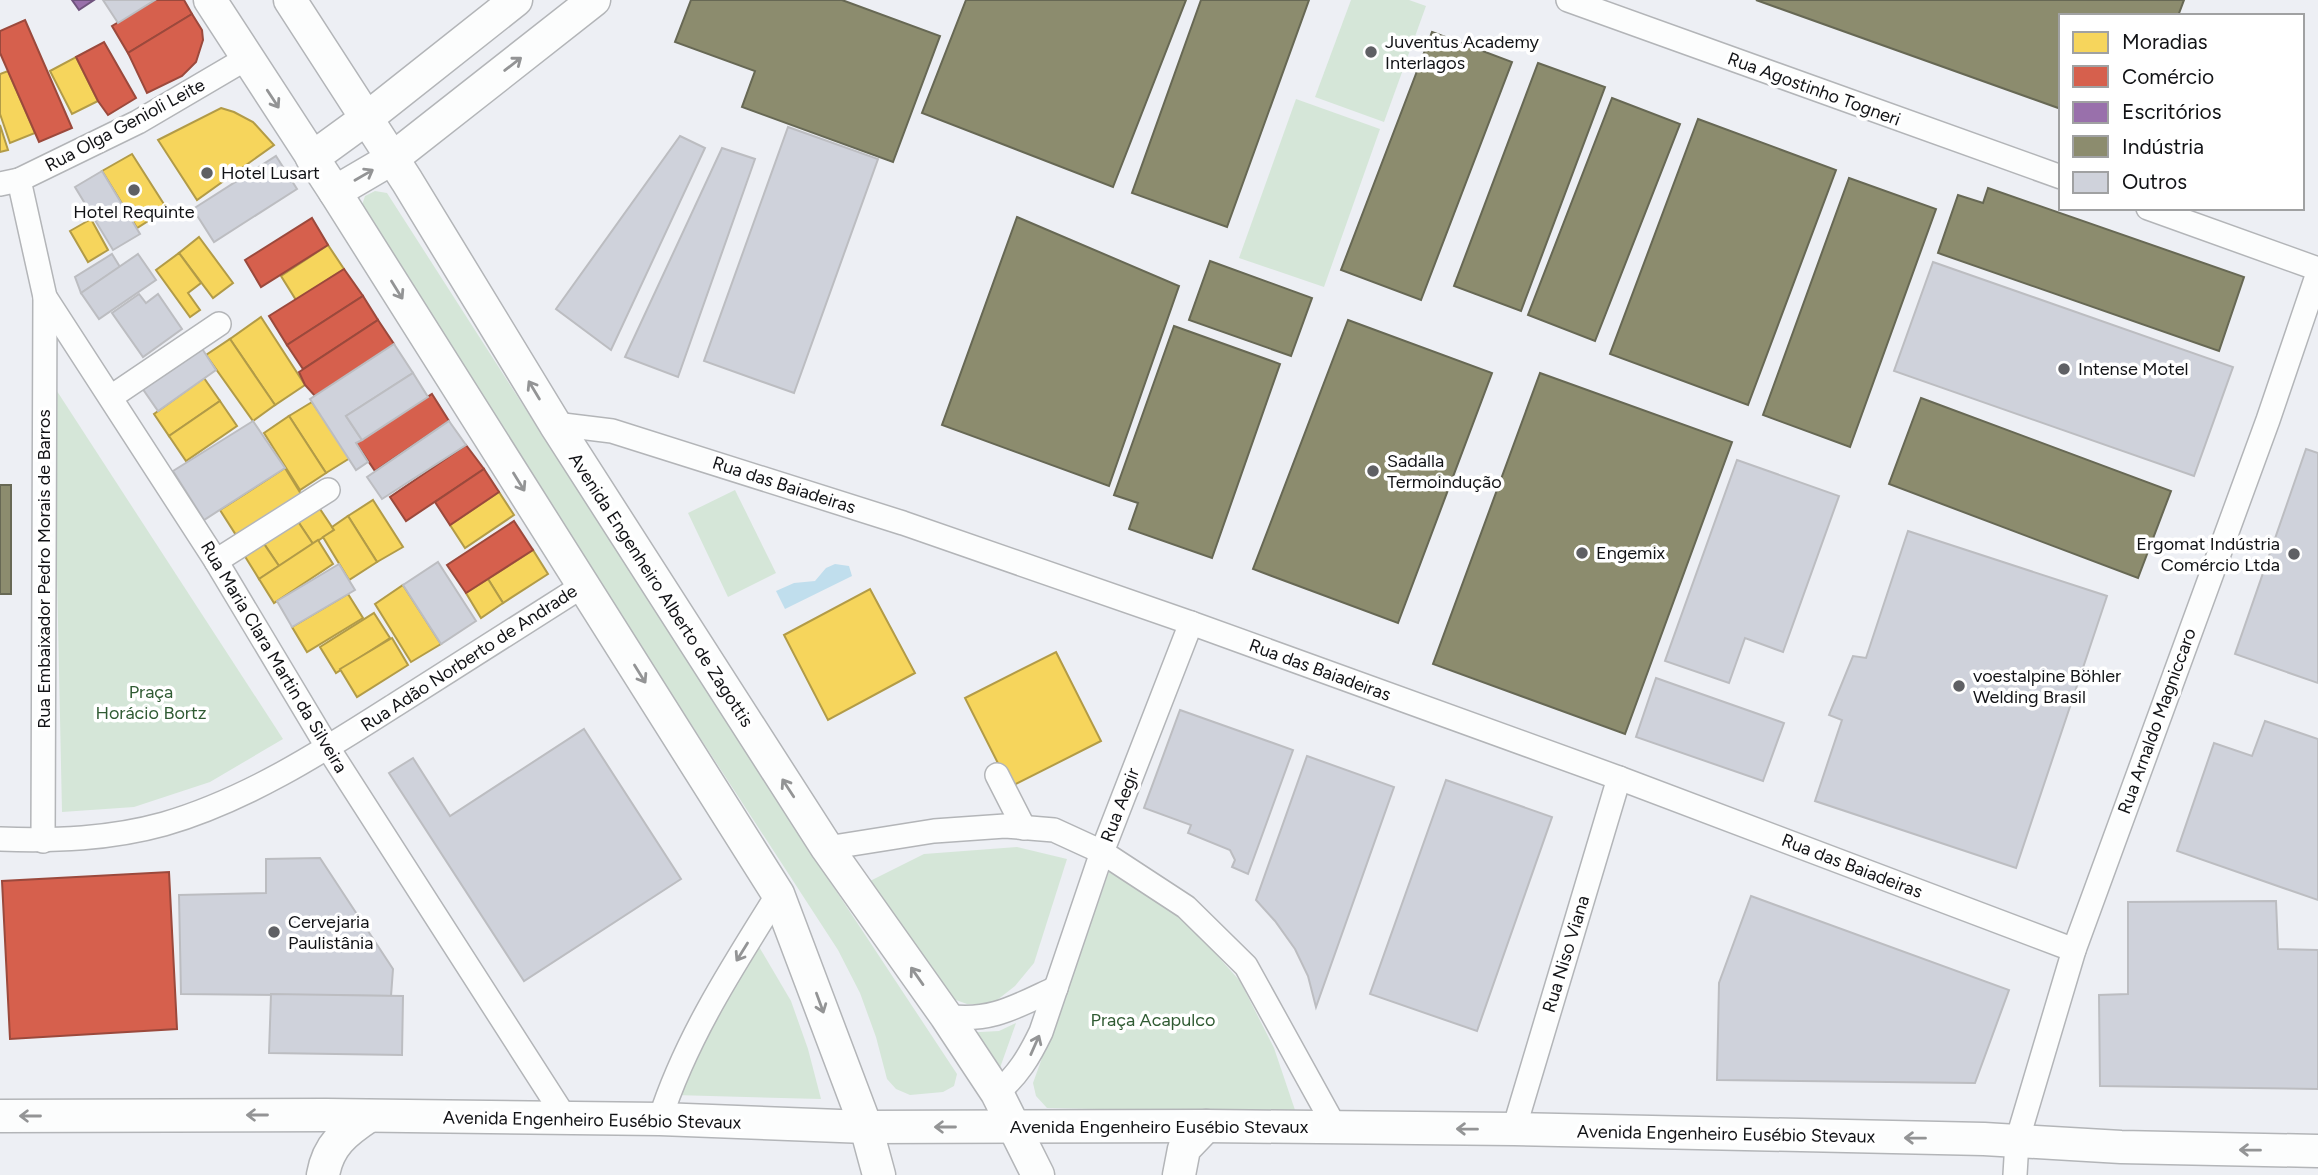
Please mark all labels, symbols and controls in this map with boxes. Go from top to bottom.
legend [2059,14,2304,210]
text: Moradias [2122,29,2207,54]
place label: Juventus Academy Interlagos [1385,31,1540,74]
marker: Juventus Academy Interlagos [1363,44,1379,60]
street label: Rua Agostinho Togneri [1725,47,1903,131]
one-way arrow [503,56,521,71]
text: Comércio [2122,64,2214,89]
street label: Rua Olga Genioli Leite [41,73,209,176]
one-way arrow [266,88,280,108]
text: Escritórios [2122,99,2222,124]
text: Indústria [2122,134,2204,159]
place label: Hotel Lusart [221,162,320,184]
marker: Hotel Lusart [199,165,215,181]
one-way arrow [353,168,373,182]
text: Outros [2122,169,2187,194]
marker: Hotel Requinte [126,182,142,198]
place label: Hotel Requinte [73,201,195,223]
one-way arrow [390,279,404,299]
place label: Intense Motel [2078,358,2188,380]
marker: Intense Motel [2056,361,2072,377]
one-way arrow [527,381,542,400]
street label: Rua Embaixador Pedro Morais de Barros [33,409,55,729]
street label: Avenida Engenheiro Alberto de Zagottis [564,449,758,731]
place label: Sadalla Termoindução [1387,450,1502,493]
street label: Rua das Baiadeiras [710,451,858,519]
marker: Sadalla Termoindução [1365,463,1381,479]
one-way arrow [512,471,526,491]
place label: Ergomat Indústria Comércio Ltda [2136,533,2280,576]
street label: Rua Maria Clara Martin da Silveira [196,537,352,777]
place label: Engemix [1596,542,1666,564]
marker: Engemix [1574,545,1590,561]
marker: Ergomat Indústria Comércio Ltda [2286,546,2302,562]
street label: Rua Adão Norberto de Andrade [357,580,581,736]
street label: Rua Arnaldo Magniccaro [2113,625,2201,817]
street label: Rua das Baiadeiras [1246,634,1394,706]
one-way arrow [633,664,648,683]
place label: voestalpine Böhler Welding Brasil [1973,665,2121,708]
marker: voestalpine Böhler Welding Brasil [1951,678,1967,694]
park label: Praça Horácio Bortz [95,681,207,724]
street label: Rua Aegir [1096,765,1144,845]
one-way arrow [781,779,795,799]
street label: Rua das Baiadeiras [1778,829,1926,903]
street label: Rua Niso Viana [1538,893,1594,1015]
place label: Cervejaria Paulistânia [288,911,373,954]
marker: Cervejaria Paulistânia [266,924,282,940]
one-way arrow [735,942,750,961]
one-way arrow [910,967,924,986]
one-way arrow [815,992,828,1014]
park label: Praça Acapulco [1091,1009,1215,1031]
one-way arrow [1029,1035,1042,1056]
street label: Avenida Engenheiro Eusébio Stevaux [443,1106,742,1134]
one-way arrow [246,1108,269,1122]
one-way arrow [19,1109,42,1123]
street label: Avenida Engenheiro Eusébio Stevaux [1010,1116,1309,1138]
one-way arrow [934,1120,957,1134]
street label: Avenida Engenheiro Eusébio Stevaux [1577,1120,1876,1148]
one-way arrow [1456,1122,1479,1136]
one-way arrow [1904,1131,1927,1145]
one-way arrow [2239,1143,2262,1156]

